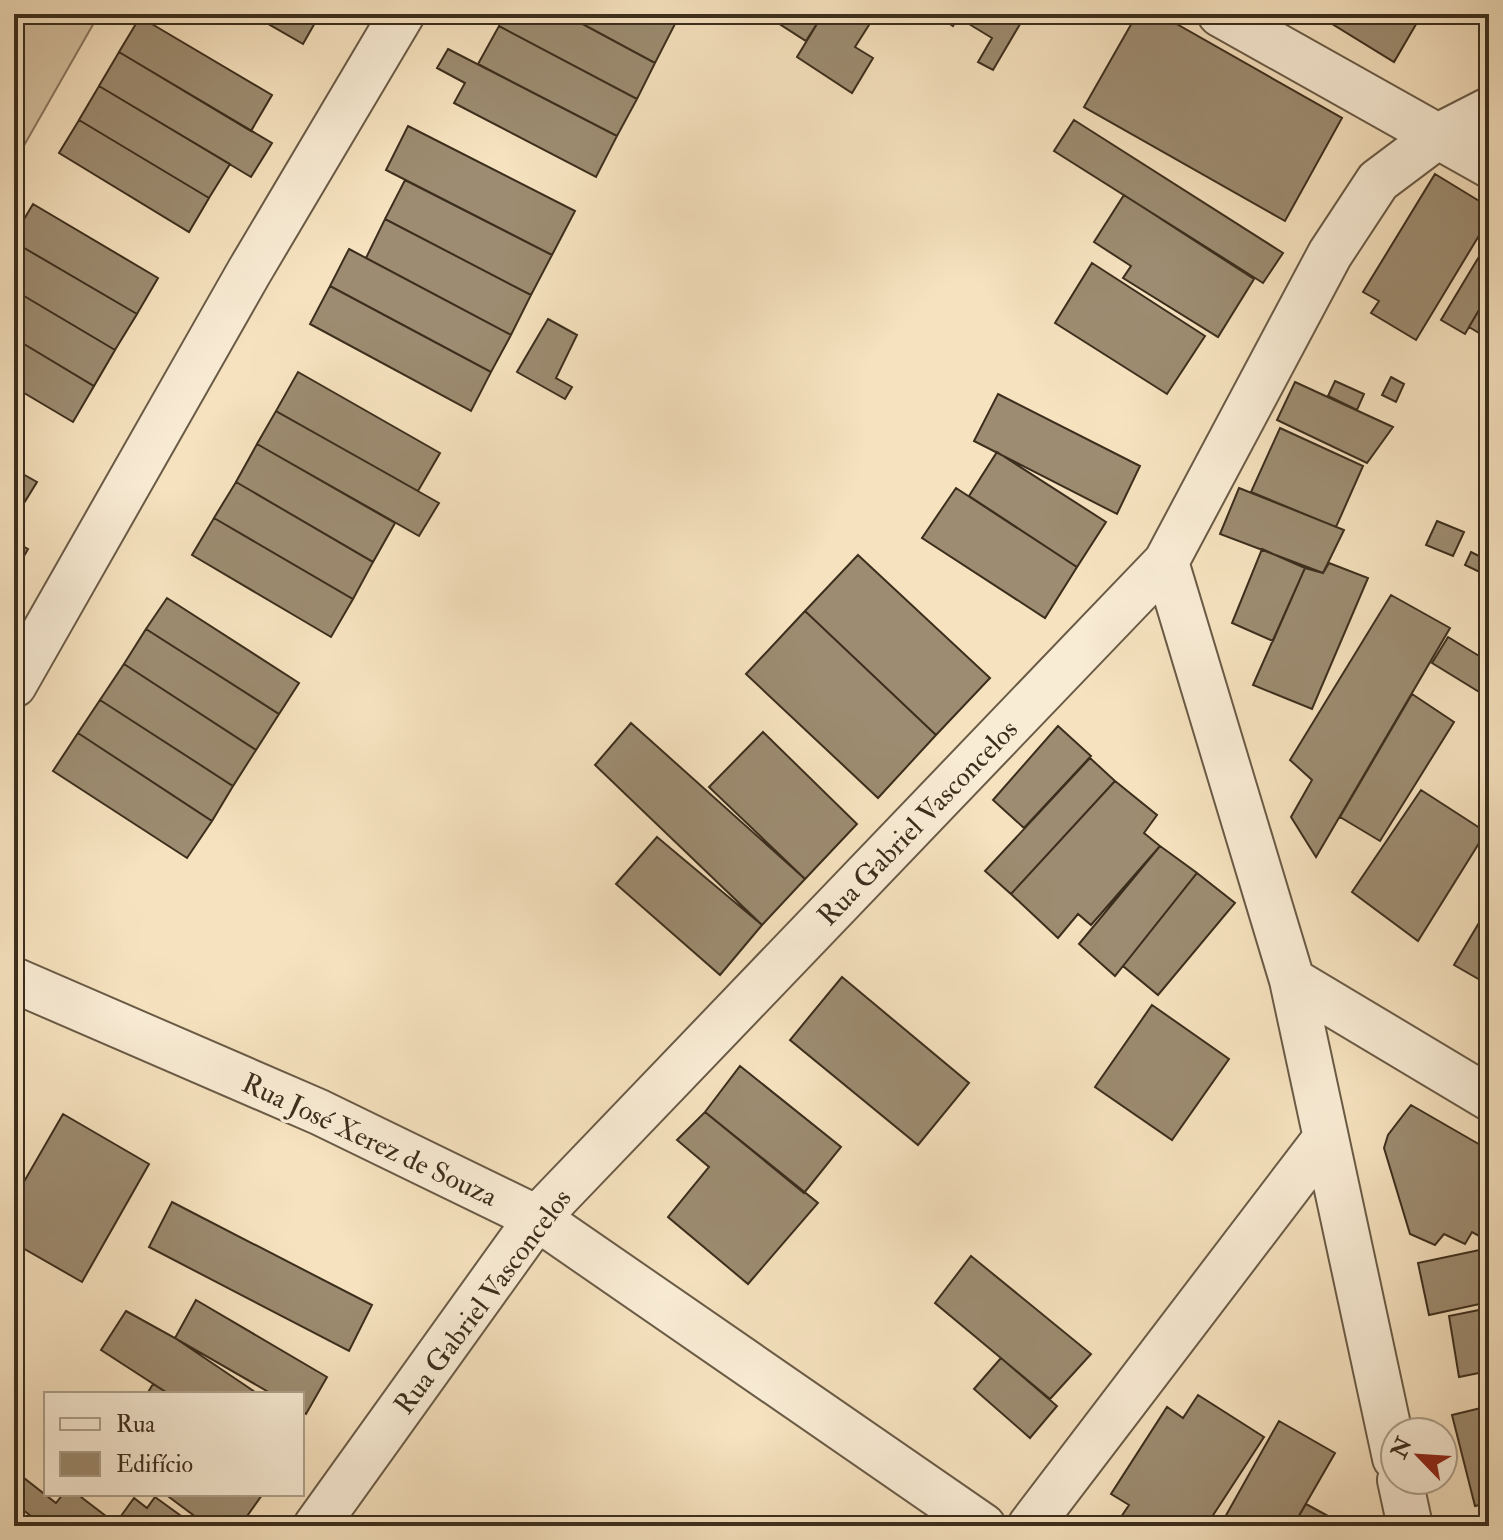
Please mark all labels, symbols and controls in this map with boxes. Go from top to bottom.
street label: Rua Gabriel Vasconcelos [810,712,1026,934]
street label: Rua José Xerez de Souza [236,1066,503,1215]
street label: Rua Gabriel Vasconcelos [387,1182,579,1422]
legend [44,1392,304,1496]
text: Rua [116,1409,156,1440]
north arrow [1379,1416,1459,1496]
text: N [1385,1433,1419,1464]
text: Edifício [116,1449,193,1480]

